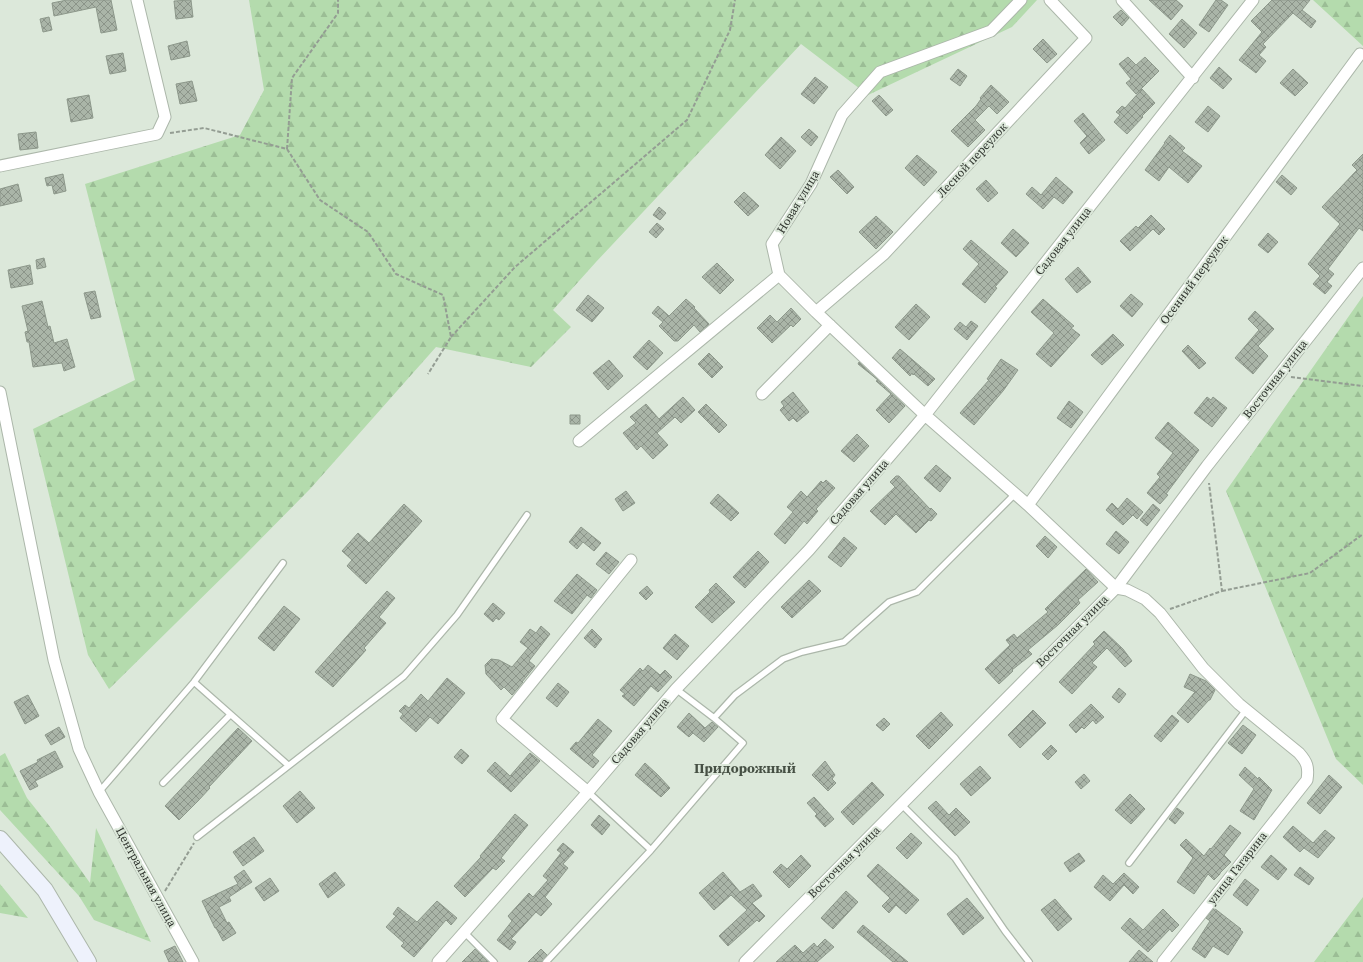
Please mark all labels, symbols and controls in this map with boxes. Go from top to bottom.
street label: Лесной переулок [933,119,1011,201]
street label: Новая улица [773,167,824,237]
street label: Садовая улица [1031,203,1095,278]
street label: Осенний переулок [1156,232,1232,328]
street label: Восточная улица [1239,336,1311,422]
street label: Садовая улица [826,455,893,528]
street label: Восточная улица [1032,591,1112,671]
street label: Садовая улица [607,694,673,768]
district label: Придорожный [694,758,796,778]
street label: Восточная улица [804,822,884,902]
street label: Центральная улица [112,824,181,931]
street label: улица Гагарина [1203,827,1271,908]

